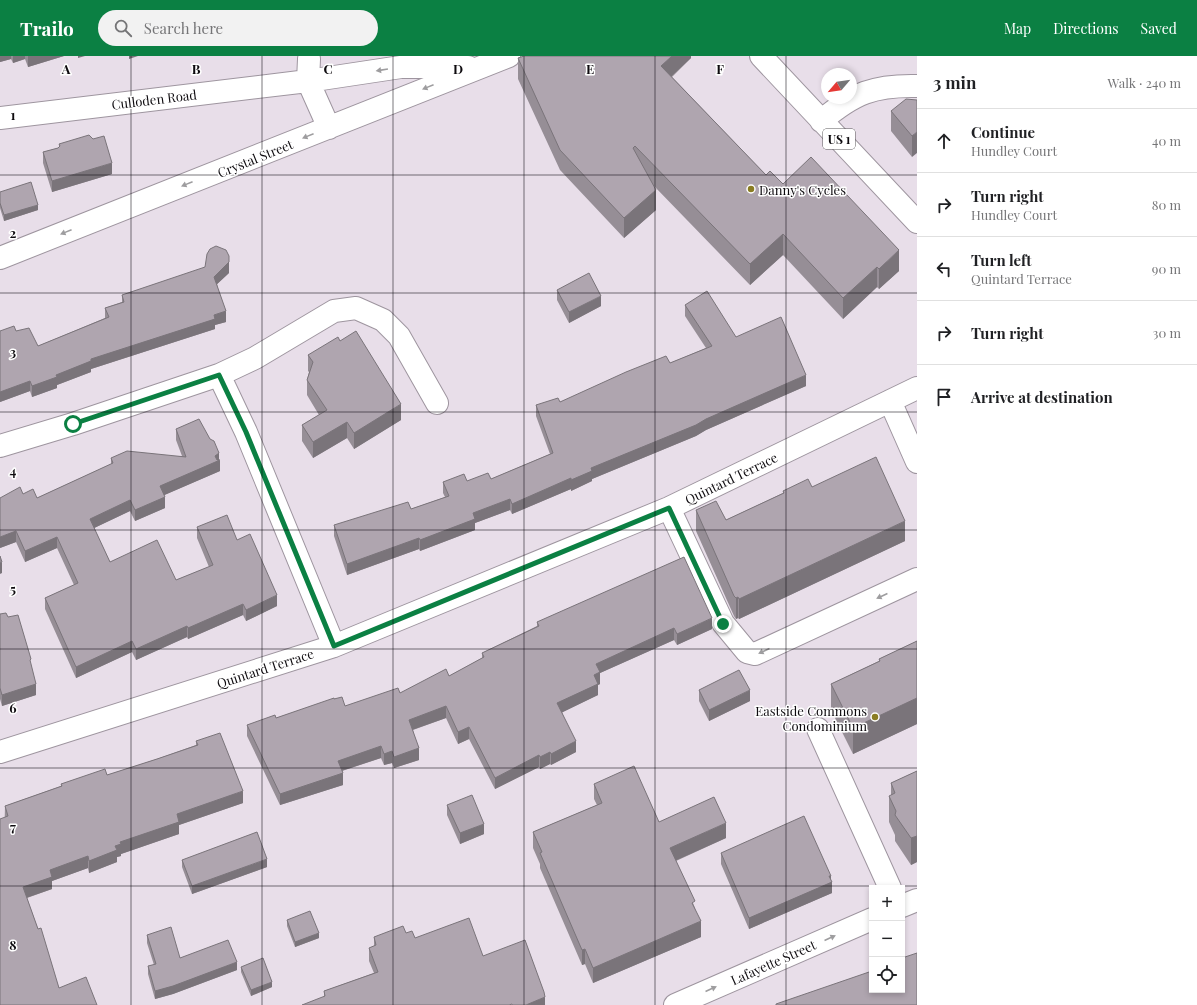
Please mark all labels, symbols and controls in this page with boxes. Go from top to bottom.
search box [98,10,378,46]
text: Trailo [20,15,74,41]
icon: search [112,17,134,39]
text: Search here [144,18,223,38]
text: Map [1004,19,1031,38]
text: Directions [1053,19,1119,38]
text: Saved [1141,19,1177,38]
text: A [61,60,71,77]
text: B [192,60,201,77]
text: C [323,60,333,77]
text: D [453,60,463,77]
text: E [586,60,594,77]
text: F [716,60,724,77]
one-way arrow [376,67,389,73]
north arrow [821,68,857,104]
text: 3 min [933,71,976,93]
text: Walk · 240 m [1108,74,1181,91]
street label: Culloden Road [110,85,198,113]
one-way arrow [422,85,434,91]
text: 1 [11,106,16,123]
text: Continue [971,122,1035,142]
road number: US 1 [823,129,855,149]
icon: ahead [933,130,955,152]
text: 40 m [1152,132,1181,149]
one-way arrow [301,134,313,140]
street label: Crystal Street [215,135,296,181]
text: Hundley Court [971,142,1057,159]
place label: Danny's Cycles [759,181,846,198]
one-way arrow [181,182,193,188]
marker: Danny's Cycles [746,184,756,194]
text: Turn right [971,186,1044,206]
icon: right [933,194,955,216]
text: 80 m [1152,196,1181,213]
text: Hundley Court [971,206,1057,223]
text: 2 [10,224,17,241]
one-way arrow [60,229,72,235]
text: Turn left [971,250,1032,270]
icon: left [933,258,955,280]
text: 90 m [1152,260,1181,277]
text: Quintard Terrace [971,270,1072,287]
icon: right [933,322,955,344]
text: Turn right [971,323,1044,343]
text: 30 m [1153,324,1181,341]
text: 3 [10,343,16,360]
icon: arrive [933,386,955,408]
text: Arrive at destination [971,387,1113,407]
route start [64,415,82,433]
street label: Quintard Terrace [682,448,780,508]
text: 4 [10,462,17,479]
text: 5 [10,580,16,597]
one-way arrow [876,593,887,599]
route end [714,615,732,633]
street label: Quintard Terrace [214,644,316,692]
one-way arrow [757,648,769,654]
text: 6 [9,699,17,716]
place label: Eastside Commons Condominium [755,702,867,734]
marker: Eastside Commons Condominium [870,712,880,722]
text: 7 [10,818,16,835]
map controls [869,885,905,993]
button: + [869,885,905,921]
button: − [869,921,905,957]
one-way arrow [824,934,836,940]
text: 8 [9,936,17,953]
street label: Lafayette Street [728,936,818,988]
button: locate [869,957,905,993]
one-way arrow [705,986,717,992]

